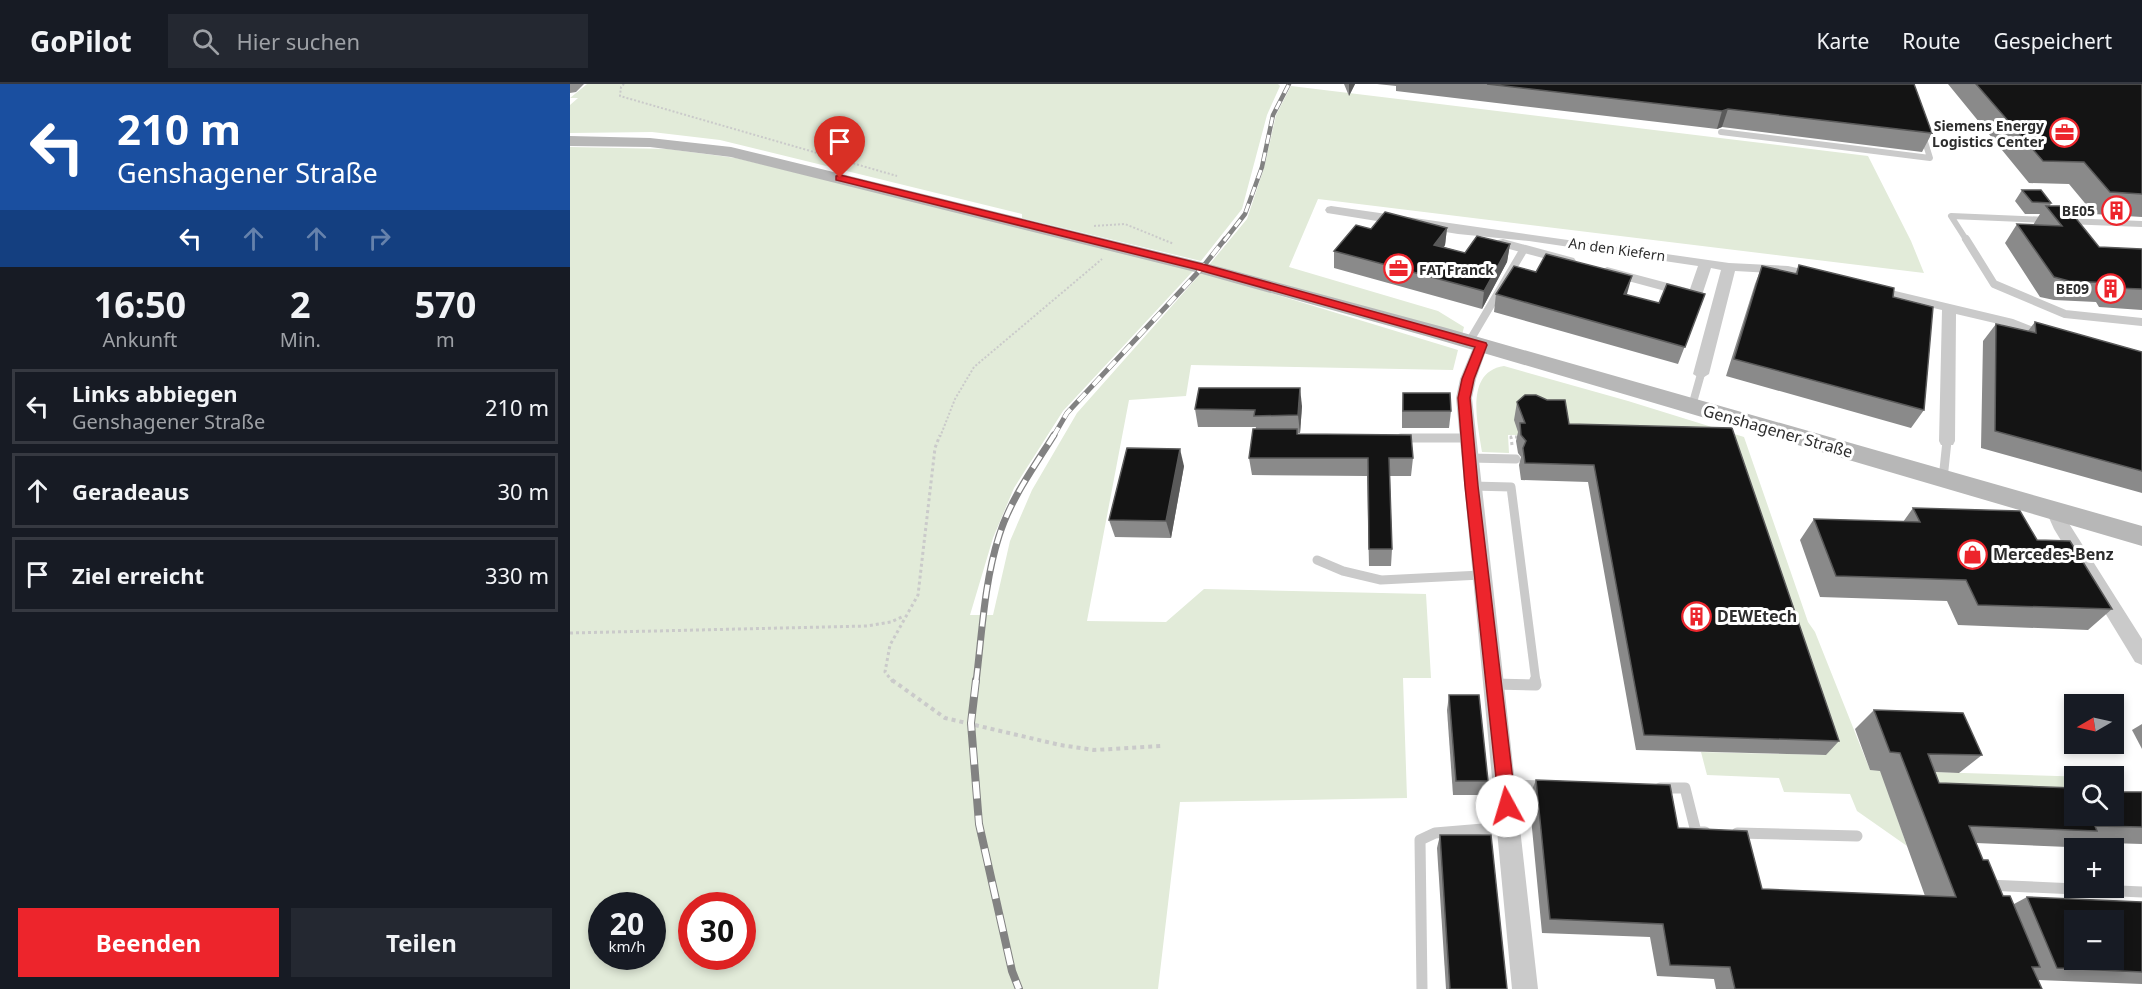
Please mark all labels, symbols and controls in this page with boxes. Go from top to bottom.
search box [168,14,588,68]
text: GoPilot [30,22,132,60]
icon: search [189,25,222,58]
text: Hier suchen [237,26,360,56]
text: Karte [1816,27,1869,55]
text: Route [1902,27,1960,55]
text: Gespeichert [1993,27,2112,55]
text: 210 m [117,100,241,157]
icon: left [18,108,96,186]
pin [814,116,865,178]
place label: Siemens Energy Logistics Center [1932,116,2045,151]
office icon: Siemens Energy Logistics Center [2049,117,2081,149]
icon: arrive [823,125,856,158]
text: Genshagener Straße [117,154,378,191]
building icon: BE05 [2100,194,2132,226]
place label: BE05 [2062,201,2095,220]
icon: left [174,222,207,255]
icon: ahead [237,222,270,255]
icon: ahead [300,222,333,255]
icon: right [363,222,396,255]
street label: An den Kiefern [1567,233,1667,265]
office icon: FAT Franck [1382,253,1414,285]
place label: FAT Franck [1419,260,1494,279]
building icon: BE09 [2094,272,2126,304]
place label: BE09 [2056,279,2089,298]
text: 16:50 [94,280,186,329]
text: 2 [290,280,311,329]
text: 570 [415,280,476,329]
text: Ankunft [103,326,177,353]
text: Min. [280,326,321,353]
text: m [436,326,455,353]
text: Links abbiegen [72,378,238,408]
icon: left [21,390,54,423]
text: 210 m [485,392,549,422]
street label: Genshagener Straße [1701,399,1855,463]
text: Genshagener Straße [72,408,265,435]
icon: ahead [21,474,54,507]
text: Geradeaus [72,476,189,506]
text: 30 m [498,476,549,506]
shop icon: Mercedes-Benz [1956,538,1988,570]
place label: Mercedes-Benz [1993,543,2114,565]
icon: arrive [21,558,54,591]
text: Ziel erreicht [72,560,204,590]
text: 330 m [485,560,549,590]
building icon: DEWEtech [1680,600,1712,632]
place label: DEWEtech [1717,605,1797,627]
north arrow [2064,694,2124,754]
map controls [2064,694,2124,970]
button: search [2064,766,2124,826]
position arrow [1475,774,1539,838]
button: + [2064,838,2124,898]
speed limit sign: 30 [678,892,756,970]
text: 20 [610,903,644,944]
button: Beenden [18,908,279,977]
button: Teilen [291,908,552,977]
button: − [2064,910,2124,970]
text: km/h [609,936,645,956]

